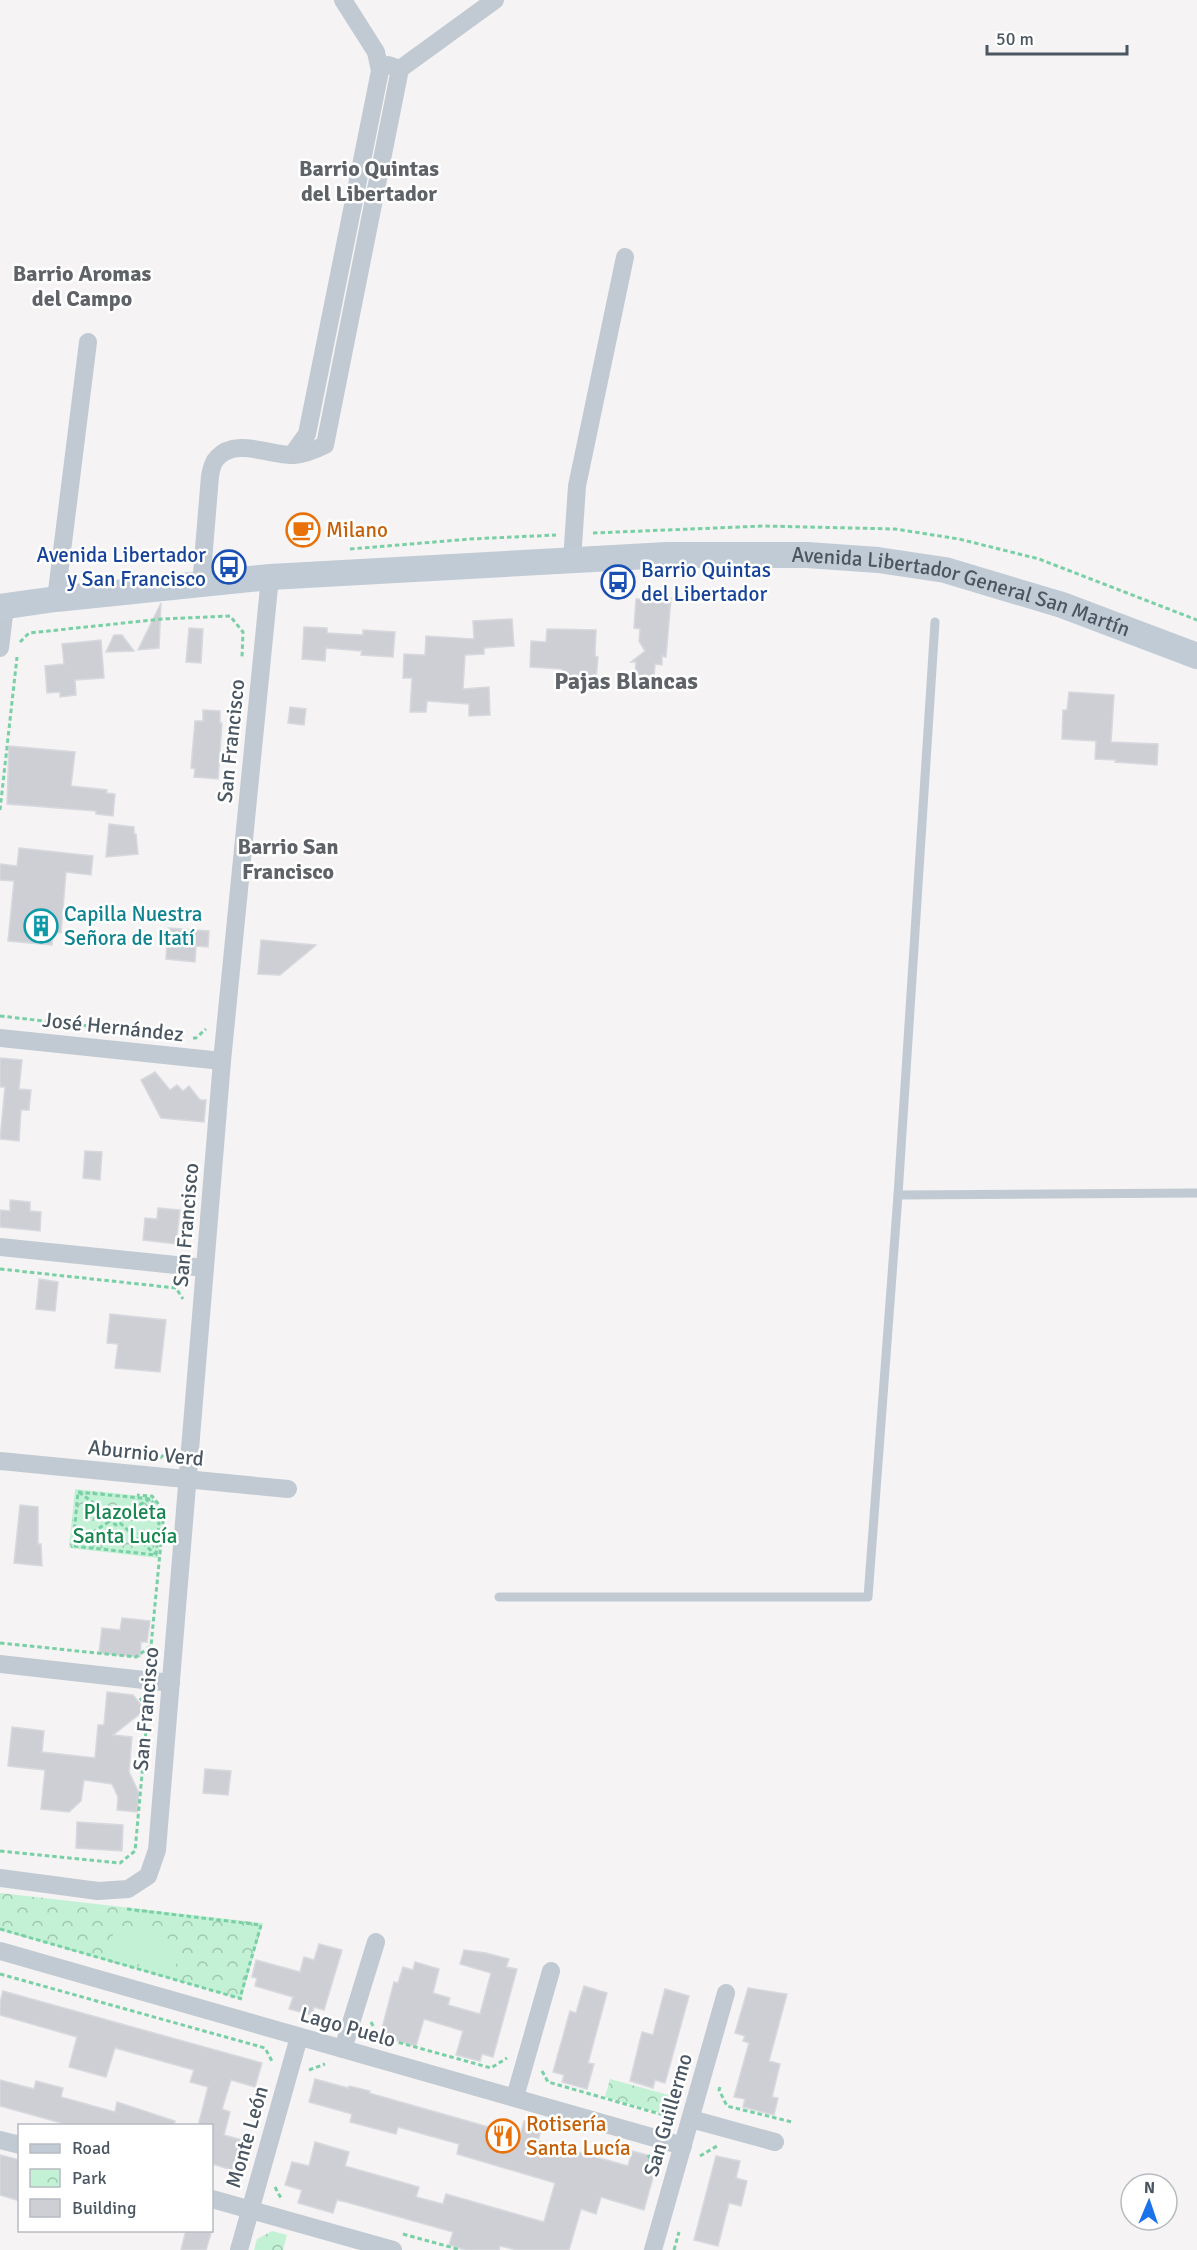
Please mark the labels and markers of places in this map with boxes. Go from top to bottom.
cafe icon: Milano [285,512,321,548]
place label: Milano [326,517,388,543]
place label: Avenida Libertador y San Francisco [36,542,206,592]
bus stop icon: Avenida Libertador y San Francisco [211,549,247,585]
place label: Barrio Quintas del Libertador [641,557,771,607]
bus stop icon: Barrio Quintas del Libertador [600,564,636,600]
place label: Capilla Nuestra Señora de Itatí [64,901,202,951]
building icon: Capilla Nuestra Señora de Itatí [23,908,59,944]
place label: Rotisería Santa Lucía [526,2111,631,2161]
restaurant icon: Rotisería Santa Lucía [485,2118,521,2154]

